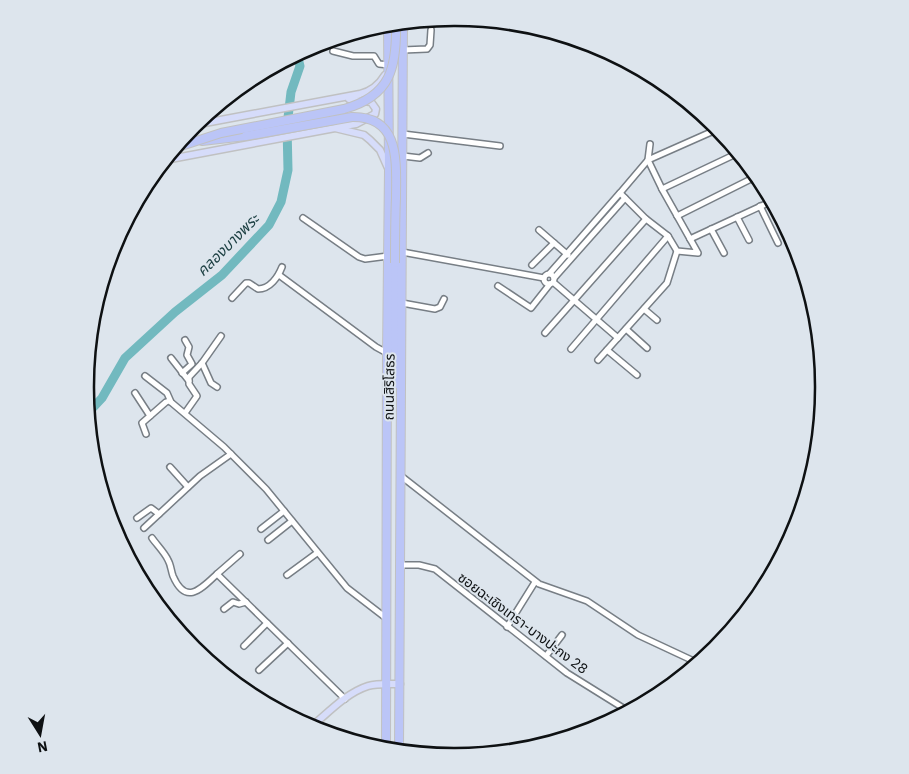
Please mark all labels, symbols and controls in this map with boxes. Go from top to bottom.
water label: คลองบางพระ [192,208,264,280]
street label: ถนนสิริโสธร [379,353,399,421]
street label: ซอยฉะเชิงเทรา-บางปะกง 28 [454,568,592,678]
north arrow [15,709,65,759]
text: N [36,737,49,757]

